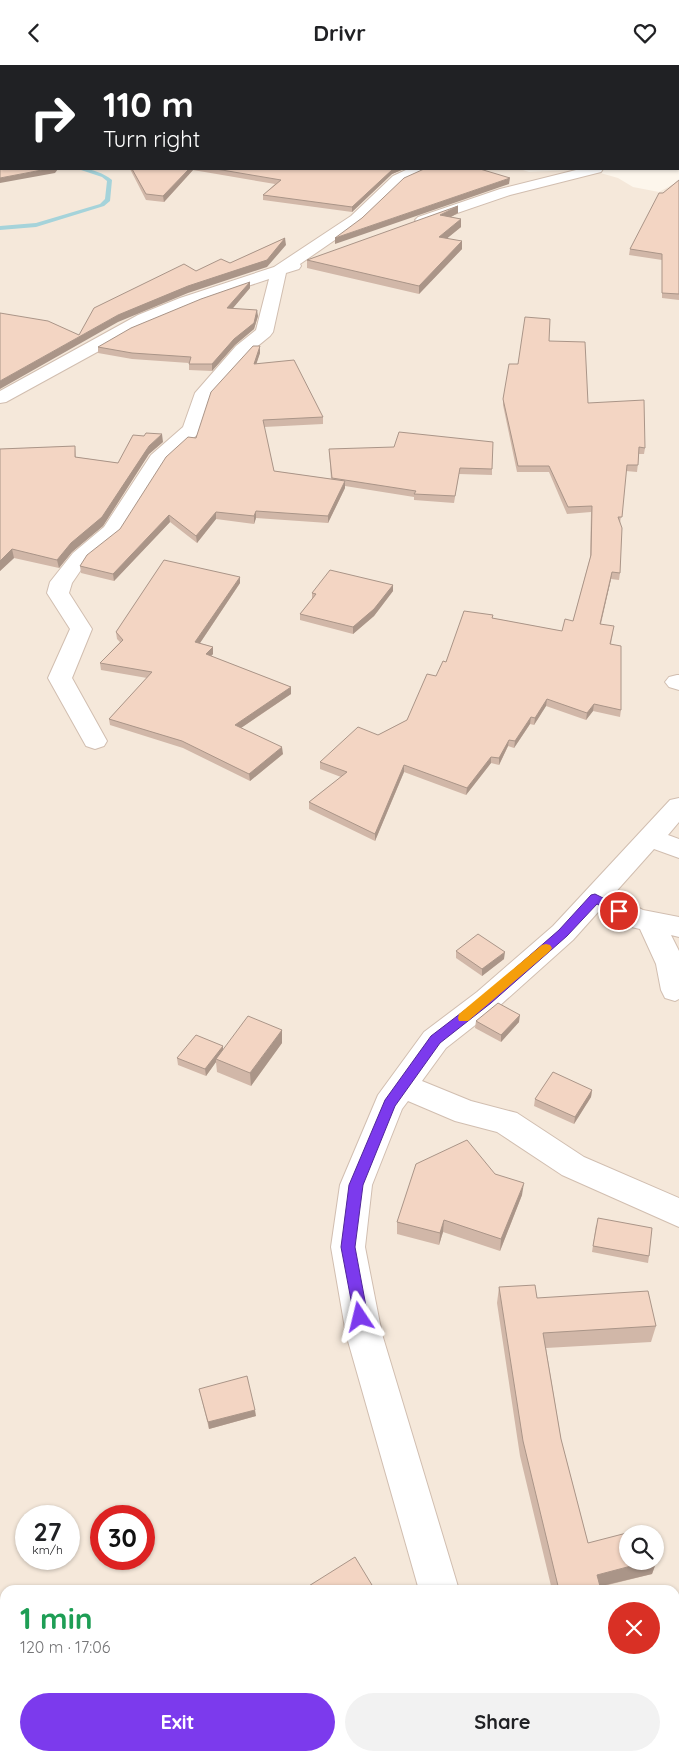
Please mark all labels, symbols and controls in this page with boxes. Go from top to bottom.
icon: back [20,19,48,47]
text: Drivr [313,19,366,47]
icon: heart [631,19,659,47]
text: 110 m [103,82,194,126]
icon: right [20,85,85,150]
text: Turn right [103,125,200,153]
pin [598,890,640,932]
icon: arrive [605,897,633,925]
position arrow [333,1290,385,1342]
speed limit sign: 30 [90,1505,155,1570]
text: 27 [34,1516,61,1547]
map controls [619,1525,664,1570]
button: search [619,1525,664,1570]
text: km/h [32,1542,63,1557]
text: 1 min [20,1599,93,1637]
button: close [608,1602,660,1654]
text: 120 m · 17:06 [20,1637,110,1657]
button: Exit [20,1693,335,1751]
button: Share [345,1693,660,1751]

